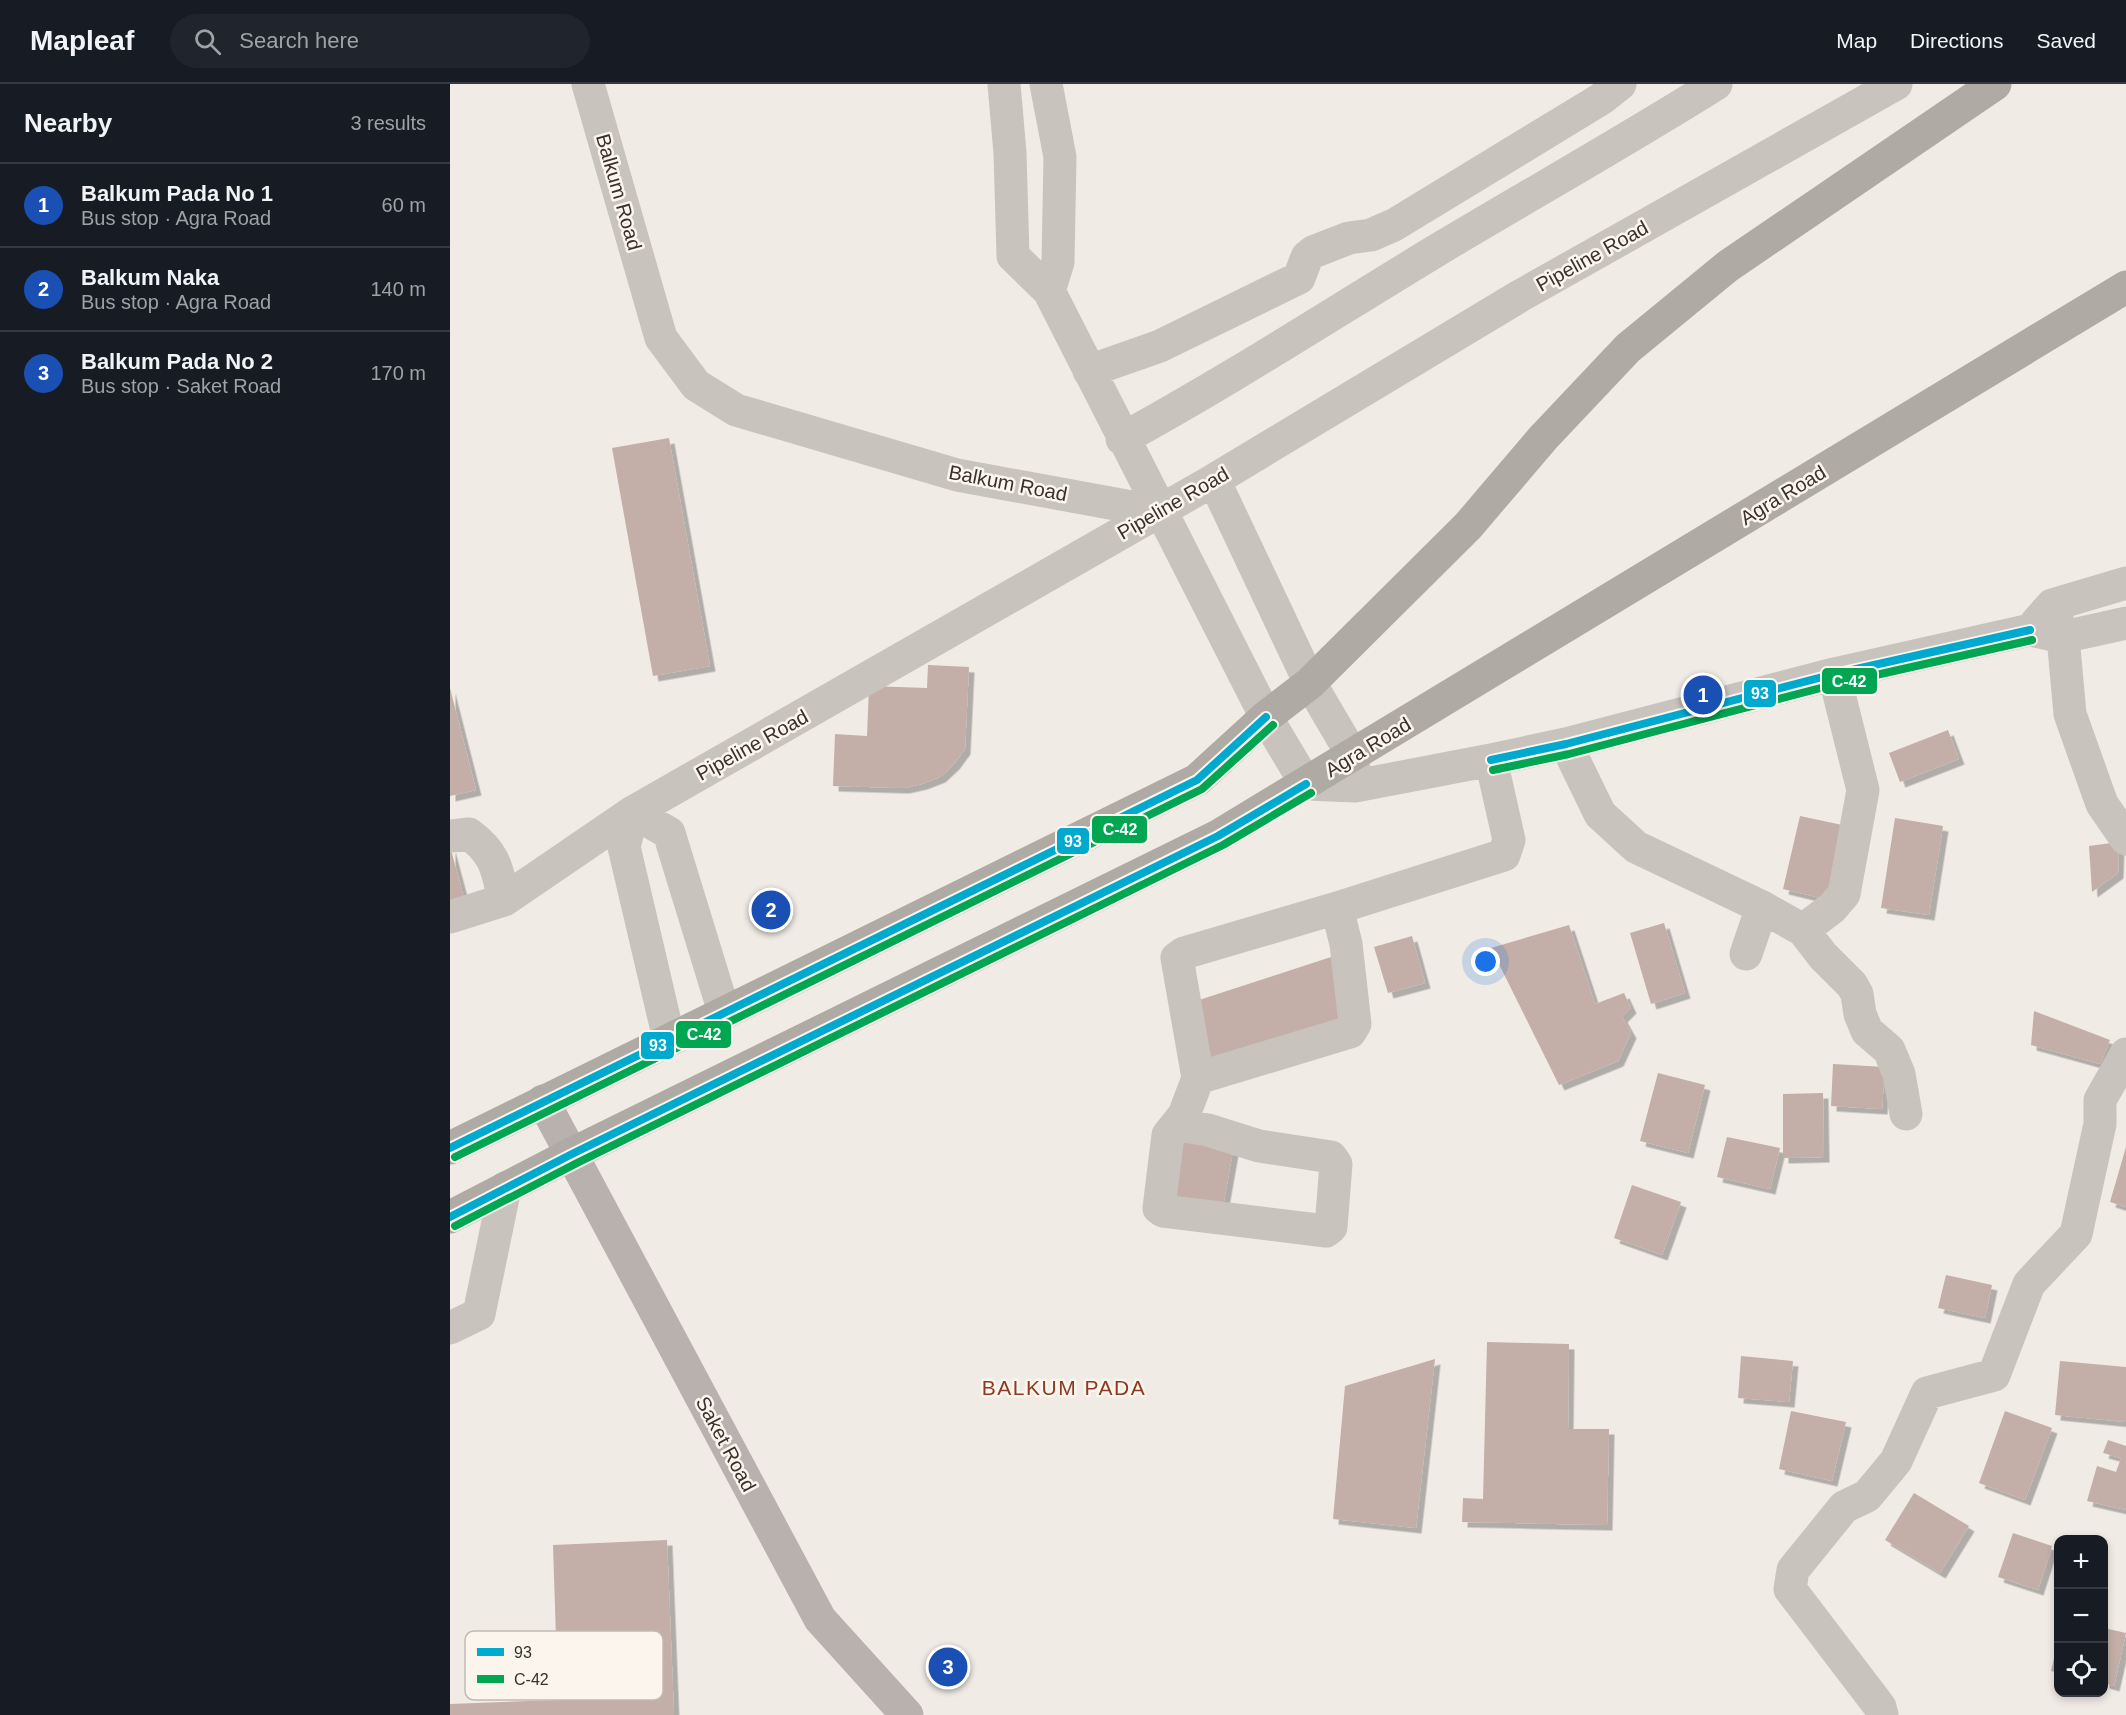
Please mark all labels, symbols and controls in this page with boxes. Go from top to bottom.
search box [170,14,590,68]
text: Mapleaf [30,25,134,56]
icon: search [191,25,224,58]
text: Search here [239,28,359,53]
text: Map [1836,29,1877,52]
text: Directions [1910,29,2003,52]
text: Saved [2036,29,2096,52]
text: Nearby [24,108,112,138]
text: 3 results [350,112,426,134]
street label: Balkum Road [592,131,646,253]
text: Balkum Pada No 1 [81,181,273,206]
text: 1 [38,194,49,216]
text: 60 m [382,194,426,216]
text: Bus stop · Agra Road [81,207,271,229]
street label: Pipeline Road [1532,216,1652,296]
text: Balkum Naka [81,265,219,290]
text: 2 [38,278,49,300]
text: 140 m [370,278,426,300]
text: Bus stop · Agra Road [81,291,271,313]
text: Balkum Pada No 2 [81,349,273,374]
text: 3 [38,362,49,384]
text: 170 m [370,362,426,384]
text: Bus stop · Saket Road [81,375,281,397]
street label: Balkum Road [947,461,1069,505]
street label: Agra Road [1736,461,1830,529]
street label: Pipeline Road [1114,462,1232,544]
line badge: C-42 [1821,667,1878,695]
pin: 1 [1684,672,1722,718]
text: C-42 [1832,673,1866,690]
line badge: 93 [1743,679,1777,708]
text: 93 [1751,685,1769,702]
street label: Pipeline Road [692,705,812,785]
street label: Agra Road [1321,713,1415,781]
line badge: C-42 [1091,815,1148,844]
text: C-42 [1103,821,1137,838]
line badge: 93 [1056,827,1090,855]
text: 93 [1064,833,1082,850]
pin: 2 [752,888,790,932]
your location [1471,947,1500,976]
line badge: C-42 [675,1020,732,1049]
text: C-42 [687,1026,721,1043]
line badge: 93 [640,1031,675,1060]
text: 93 [649,1037,667,1054]
district label: BALKUM PADA [982,1376,1146,1399]
street label: Saket Road [692,1393,760,1495]
map controls [2054,1535,2108,1697]
button: + [2054,1535,2108,1589]
button: − [2054,1589,2108,1643]
legend [465,1631,663,1700]
button: locate [2054,1643,2108,1697]
text: 93 [514,1644,532,1661]
pin: 3 [928,1644,968,1690]
text: C-42 [514,1671,549,1688]

